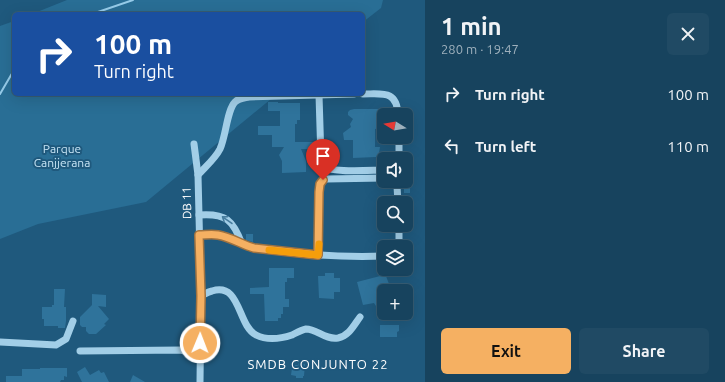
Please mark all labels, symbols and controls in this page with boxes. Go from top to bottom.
text: 1 min [441,13,502,40]
button: close [667,13,709,55]
icon: right [28,28,80,80]
text: 100 m [94,28,172,59]
text: 280 m · 19:47 [441,42,519,56]
text: Turn right [94,61,174,81]
icon: right [441,83,463,105]
text: Turn right [475,86,545,103]
text: 100 m [667,86,709,103]
north arrow [377,108,413,144]
map controls [377,108,413,320]
icon: left [441,135,463,157]
text: Turn left [475,138,536,155]
text: 110 m [667,138,709,155]
pin [306,139,340,180]
park label: Parque Canjjerana [34,142,90,169]
icon: arrive [312,145,334,167]
button: sound [377,152,413,188]
street label: DB 11 [180,187,193,219]
button: search [377,196,413,232]
one-way arrow [221,216,232,224]
button: layers [377,240,413,276]
button: + [377,284,413,320]
position arrow [179,322,221,364]
button: Exit [441,328,571,374]
button: Share [579,328,709,374]
district label: SMDB CONJUNTO 22 [247,357,389,371]

